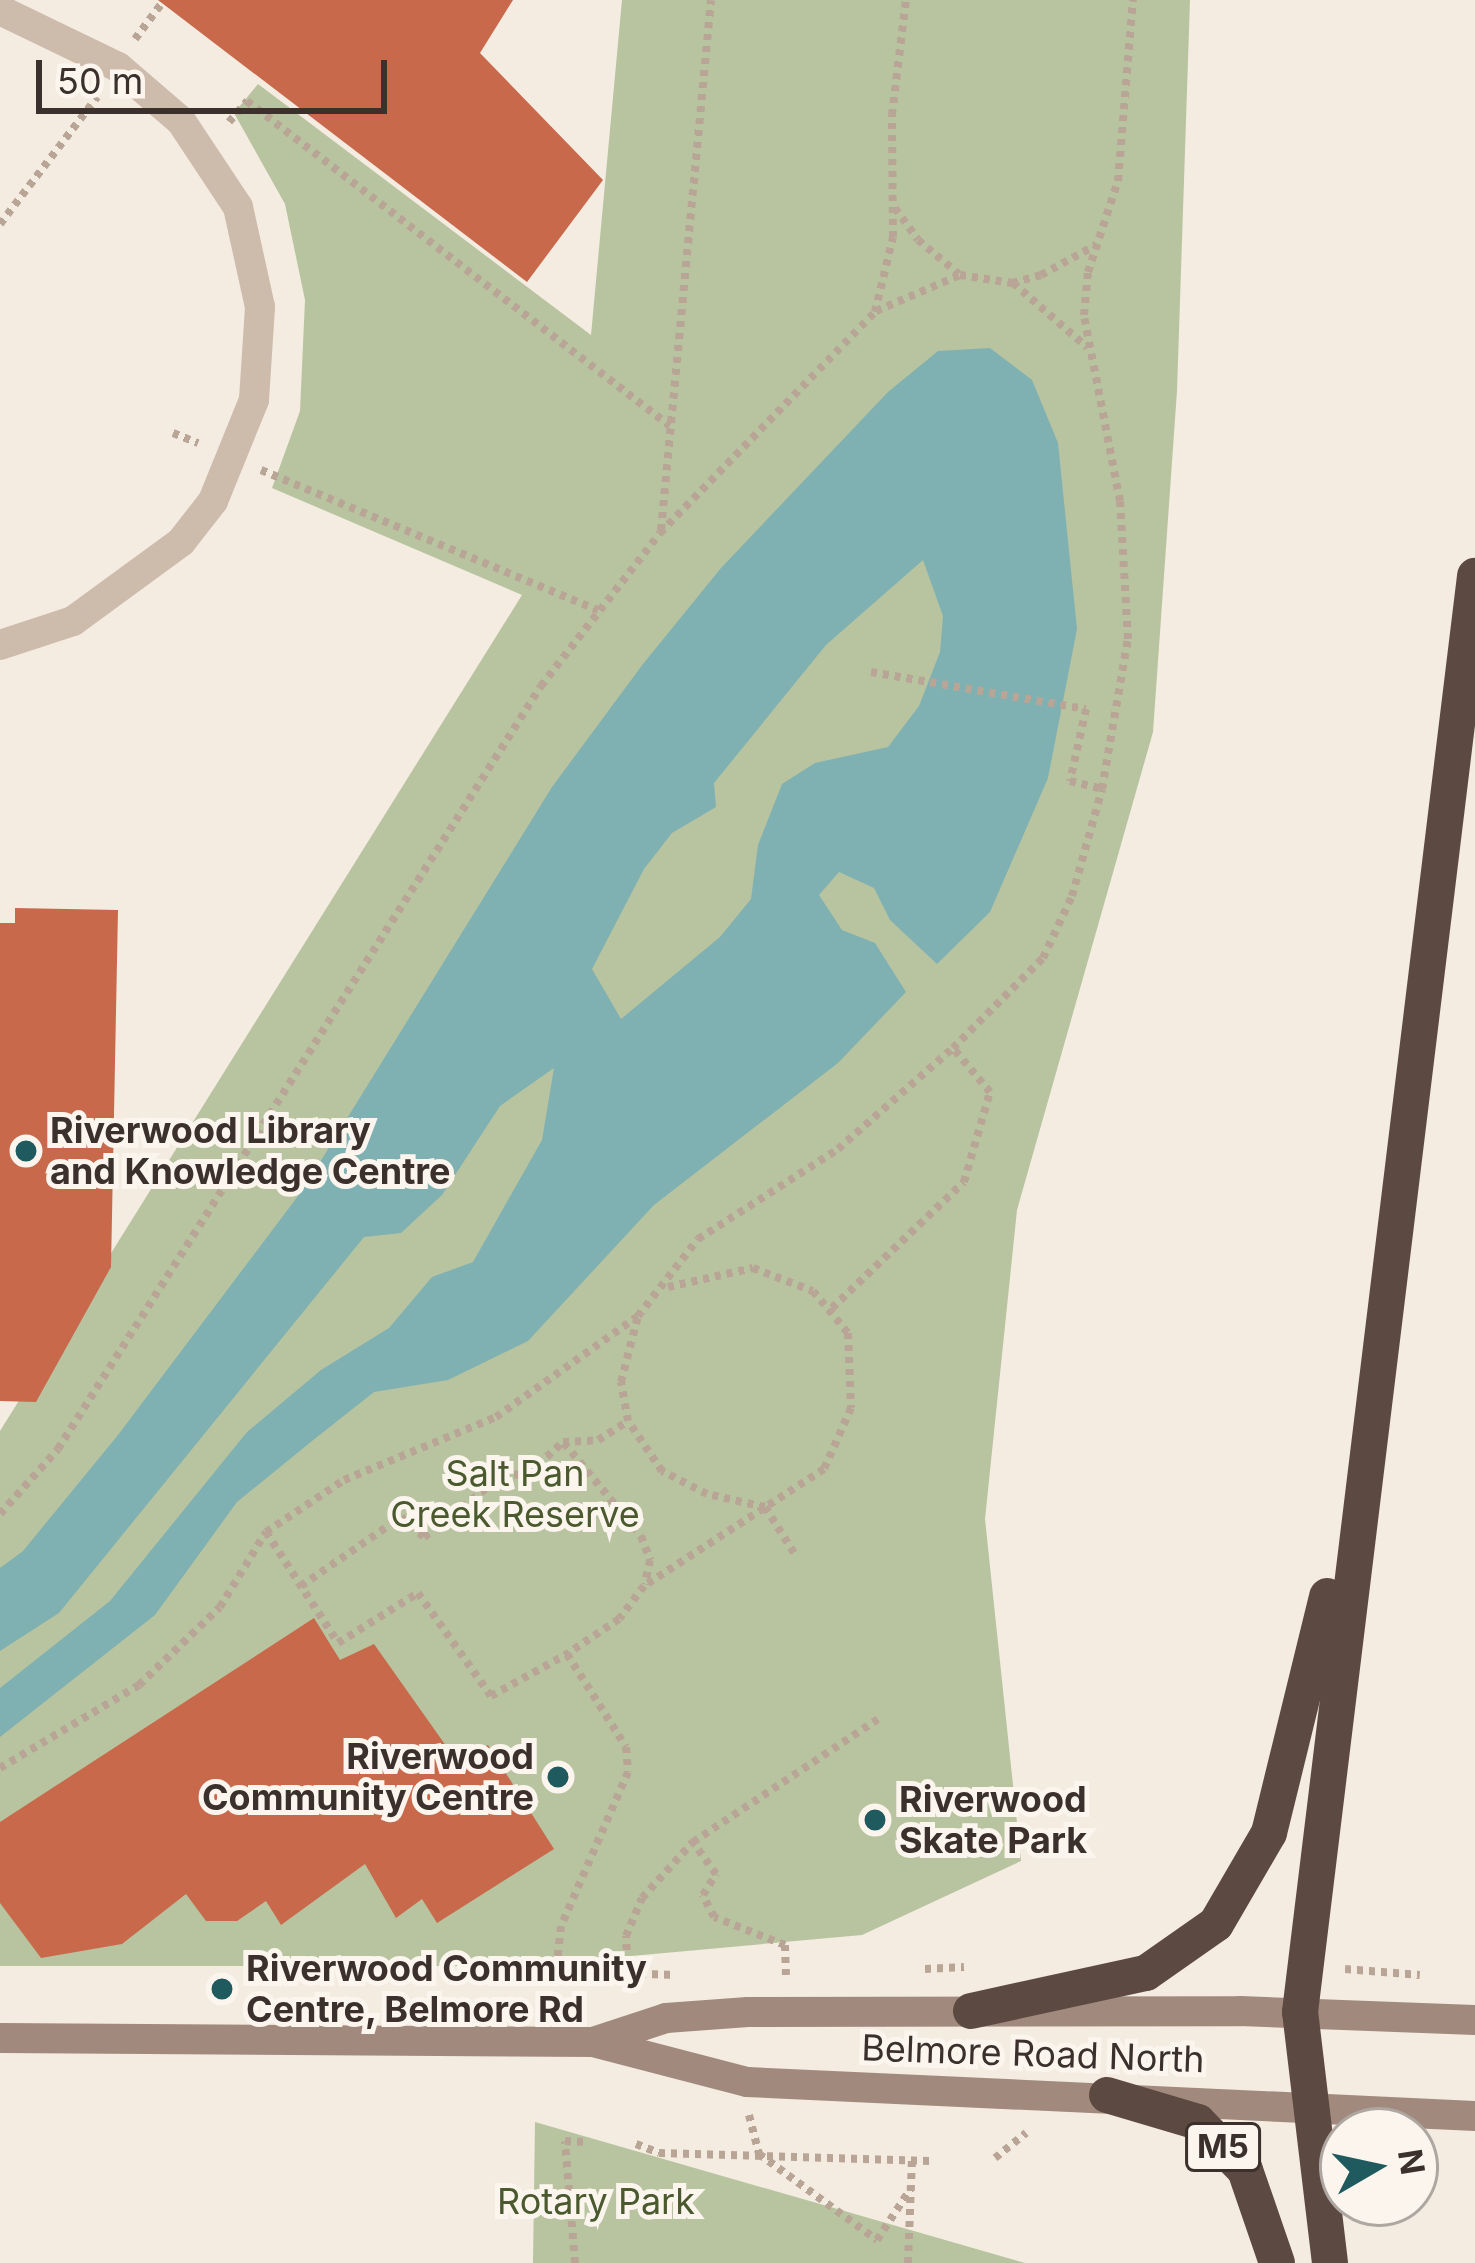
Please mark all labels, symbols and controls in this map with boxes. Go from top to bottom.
scale bar [42,36,393,110]
text: 50 m [57,59,143,103]
place label: Riverwood Library and Knowledge Centre [50,1108,451,1193]
marker: Riverwood Library and Knowledge Centre [13,1138,39,1164]
park label: Salt Pan Creek Reserve [390,1451,640,1536]
place label: Riverwood Community Centre [202,1734,534,1819]
marker: Riverwood Community Centre [545,1764,571,1790]
place label: Riverwood Skate Park [899,1777,1087,1862]
marker: Riverwood Skate Park [862,1807,888,1833]
place label: Riverwood Community Centre, Belmore Rd [246,1946,647,2031]
marker: Riverwood Community Centre, Belmore Rd [209,1976,235,2002]
street label: Belmore Road North [861,2026,1205,2082]
north arrow [1319,2107,1439,2227]
road number: M5 [1184,2120,1262,2174]
text: N [1390,2146,1433,2177]
park label: Rotary Park [497,2180,695,2224]

